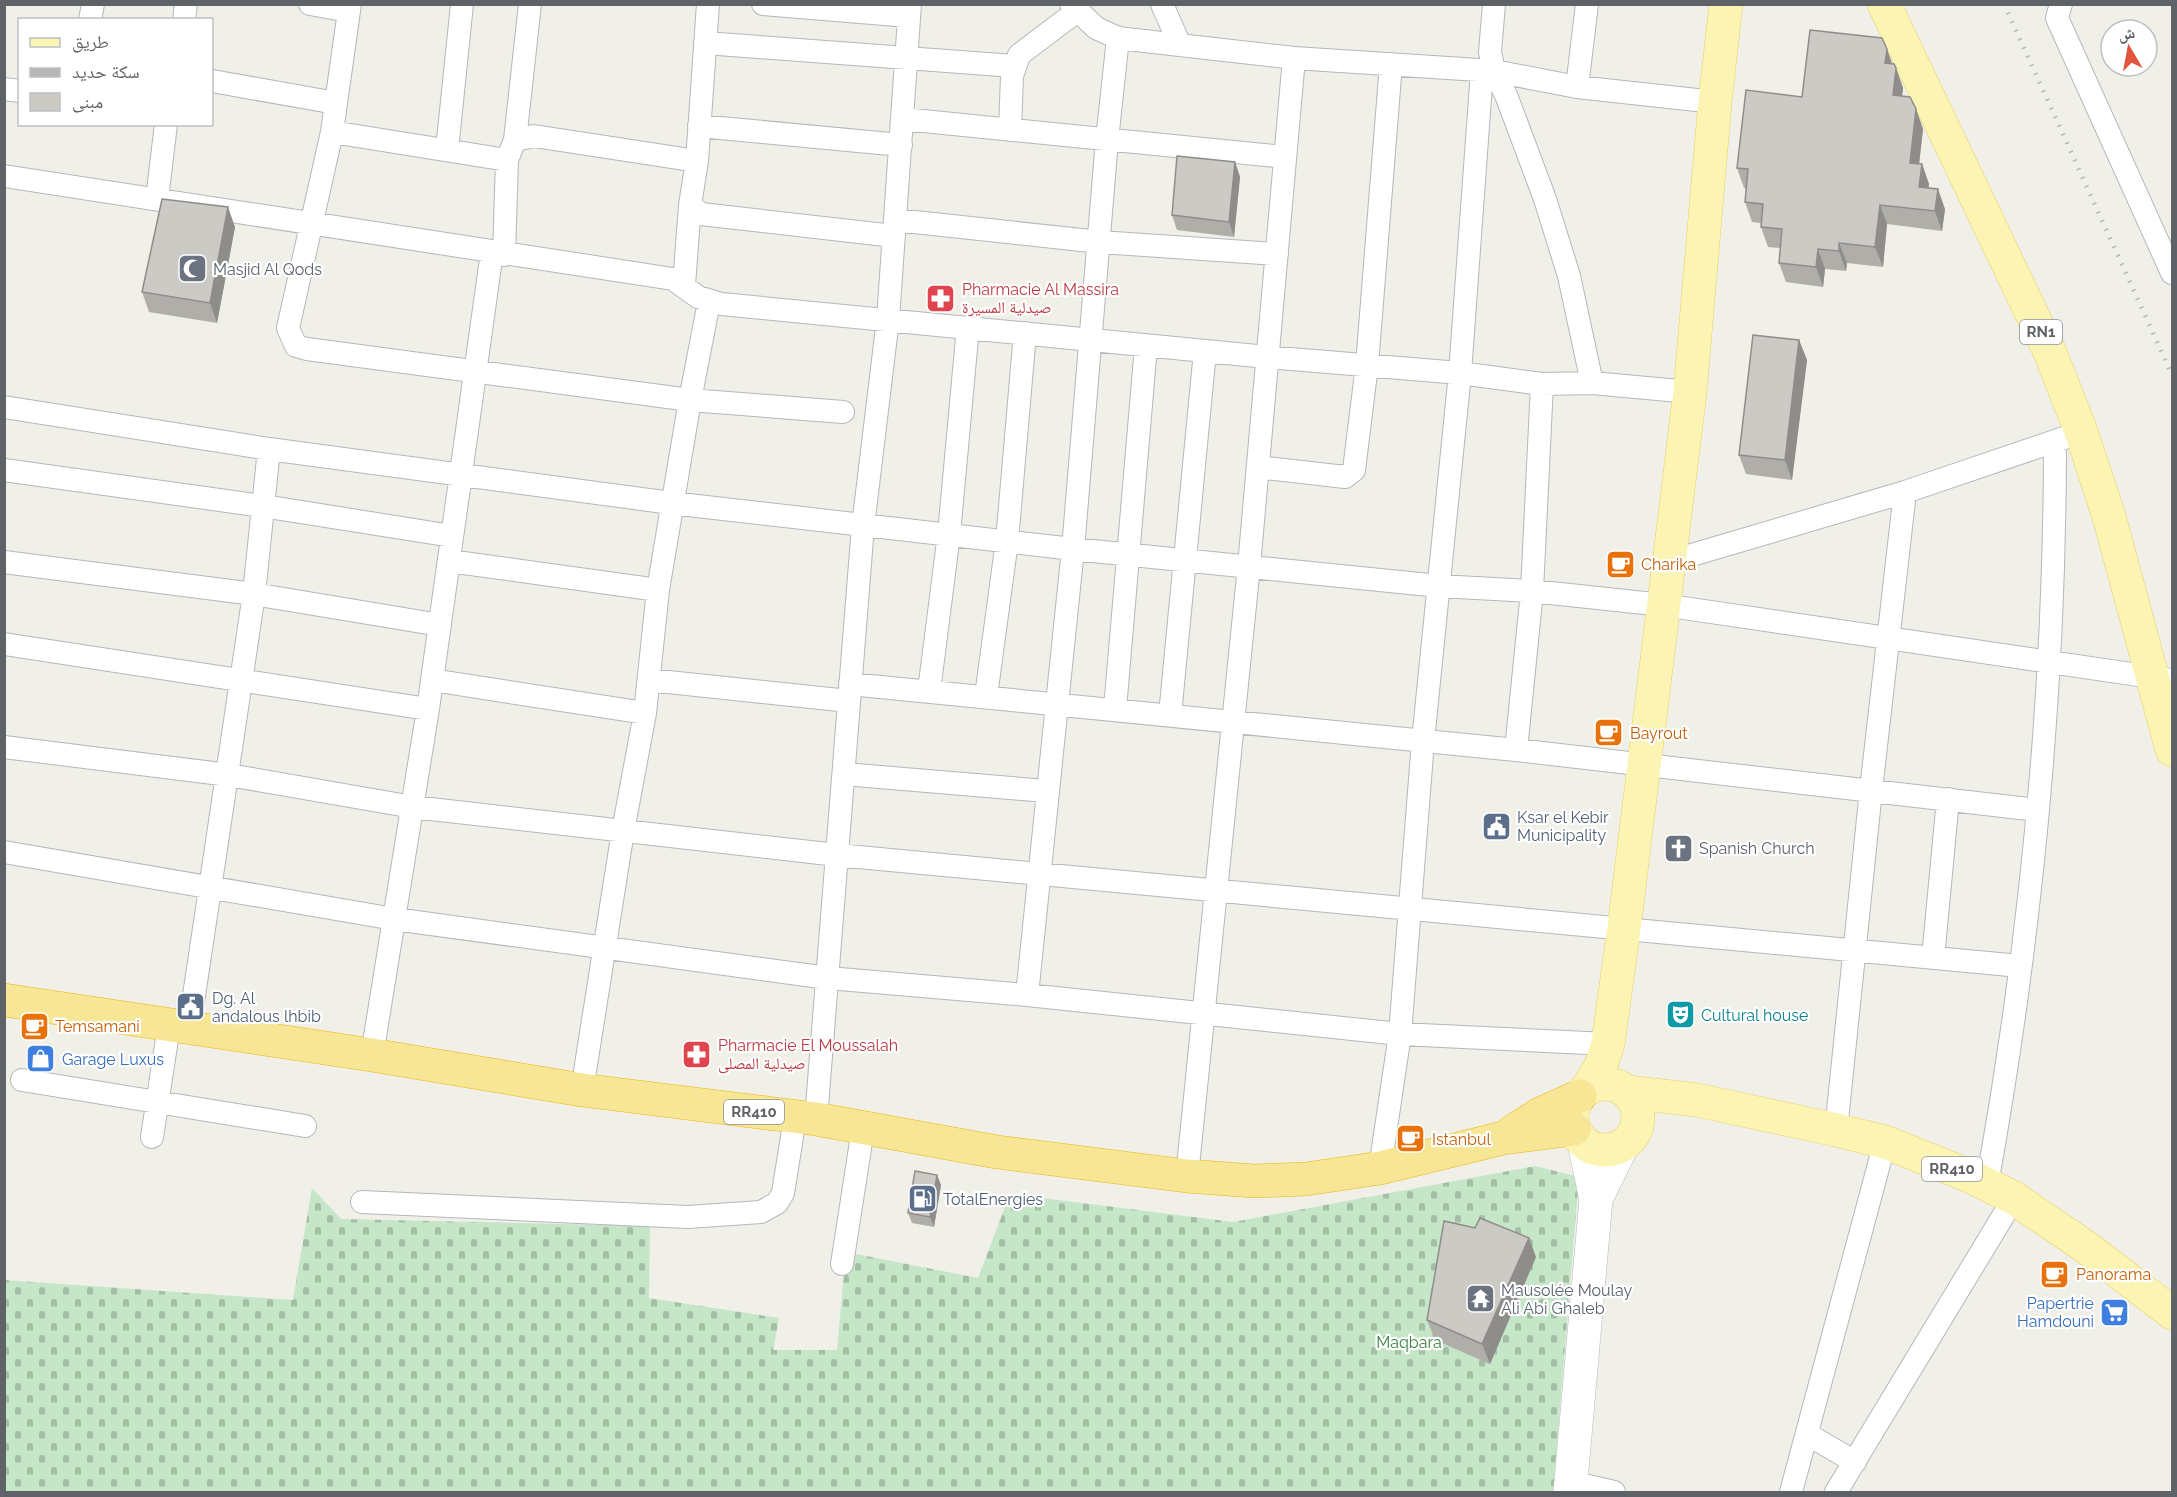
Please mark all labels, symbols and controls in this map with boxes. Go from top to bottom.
legend [18,18,213,126]
north arrow [2099,18,2159,78]
text: ش [2116,23,2137,45]
text: طريق [72,31,109,53]
text: سكة حديد [72,61,140,82]
text: مبنى [72,91,103,113]
mosque icon: Masjid Al Qods [176,253,208,285]
place label: Masjid Al Qods [213,260,322,279]
place label: Pharmacie Al Massira صيدلية المسيرة [962,280,1119,317]
pharmacy icon: Pharmacie Al Massira صيدلية المسيرة [925,282,957,314]
road number: RN1 [2020,320,2062,344]
cafe icon: Charika [1604,548,1636,580]
place label: Charika [1641,555,1696,574]
cafe icon: Bayrout [1593,717,1625,749]
place label: Bayrout [1630,724,1688,743]
place label: Ksar el Kebir Municipality [1517,808,1609,845]
public building icon: Ksar el Kebir Municipality [1480,810,1512,842]
church icon: Spanish Church [1662,832,1694,864]
place label: Spanish Church [1699,839,1815,858]
place label: Dg. Al andalous lhbib [212,989,321,1026]
public building icon: Dg. Al andalous lhbib [175,991,207,1023]
theatre icon: Cultural house [1664,999,1696,1031]
place label: Cultural house [1701,1006,1808,1025]
cafe icon: Temsamani [18,1010,50,1042]
place label: Temsamani [55,1017,140,1036]
place label: Pharmacie El Moussalah صيدلية المصلى [718,1036,898,1074]
pharmacy icon: Pharmacie El Moussalah صيدلية المصلى [681,1038,713,1070]
shop icon: Garage Luxus [25,1043,57,1075]
place label: Garage Luxus [62,1050,164,1069]
road number: RR410 [724,1100,784,1124]
cafe icon: Istanbul [1395,1123,1427,1155]
place label: Istanbul [1432,1130,1491,1149]
road number: RR410 [1922,1157,1982,1181]
fuel station icon: TotalEnergies [906,1183,938,1215]
place label: TotalEnergies [943,1190,1043,1209]
cafe icon: Panorama [2039,1258,2071,1290]
place label: Panorama [2076,1265,2151,1284]
place label: Mausolée Moulay Ali Abi Ghaleb [1501,1281,1632,1318]
temple icon: Mausolée Moulay Ali Abi Ghaleb [1464,1283,1496,1315]
place label: Papertrie Hamdouni [2017,1294,2094,1331]
supermarket icon: Papertrie Hamdouni [2099,1296,2131,1328]
park label: Maqbara [1376,1333,1442,1352]

